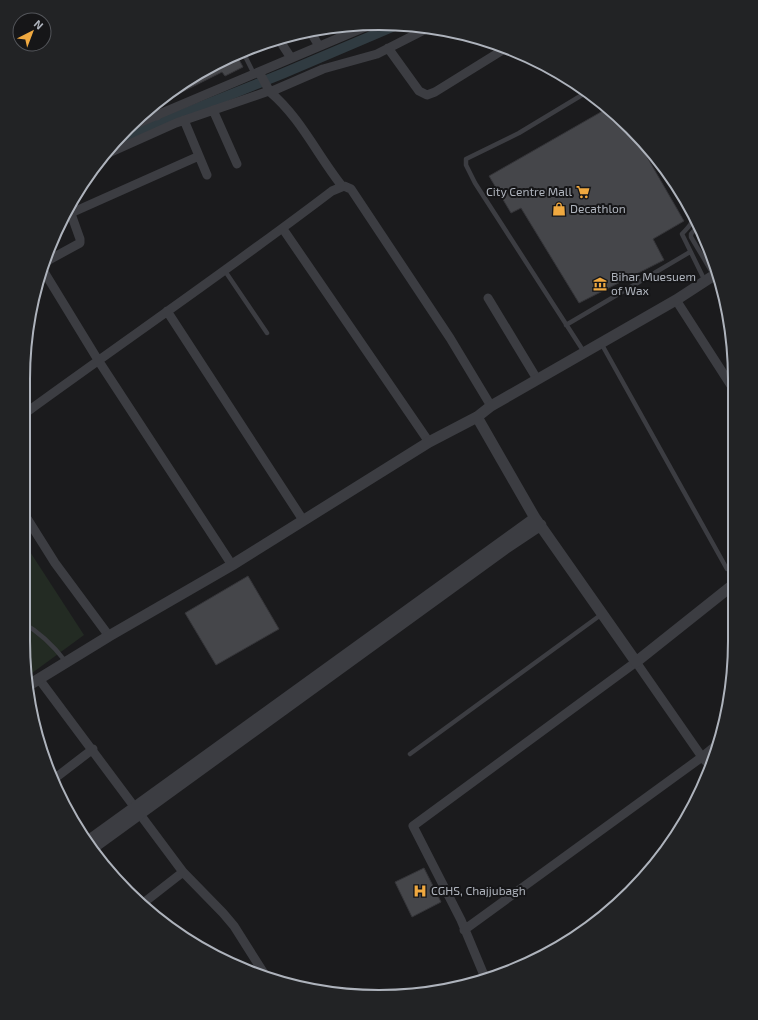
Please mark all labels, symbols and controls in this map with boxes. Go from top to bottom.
north arrow [12,12,52,52]
text: N [32,17,46,32]
place label: City Centre Mall [486,184,572,198]
supermarket icon: City Centre Mall [575,184,591,200]
shop icon: Decathlon [551,201,567,217]
place label: Decathlon [570,201,626,215]
place label: Bihar Muesuem of Wax [611,269,696,297]
museum icon: Bihar Muesuem of Wax [592,276,608,292]
hospital icon: CGHS, Chajjubagh [412,883,428,899]
place label: CGHS, Chajjubagh [431,883,526,898]

